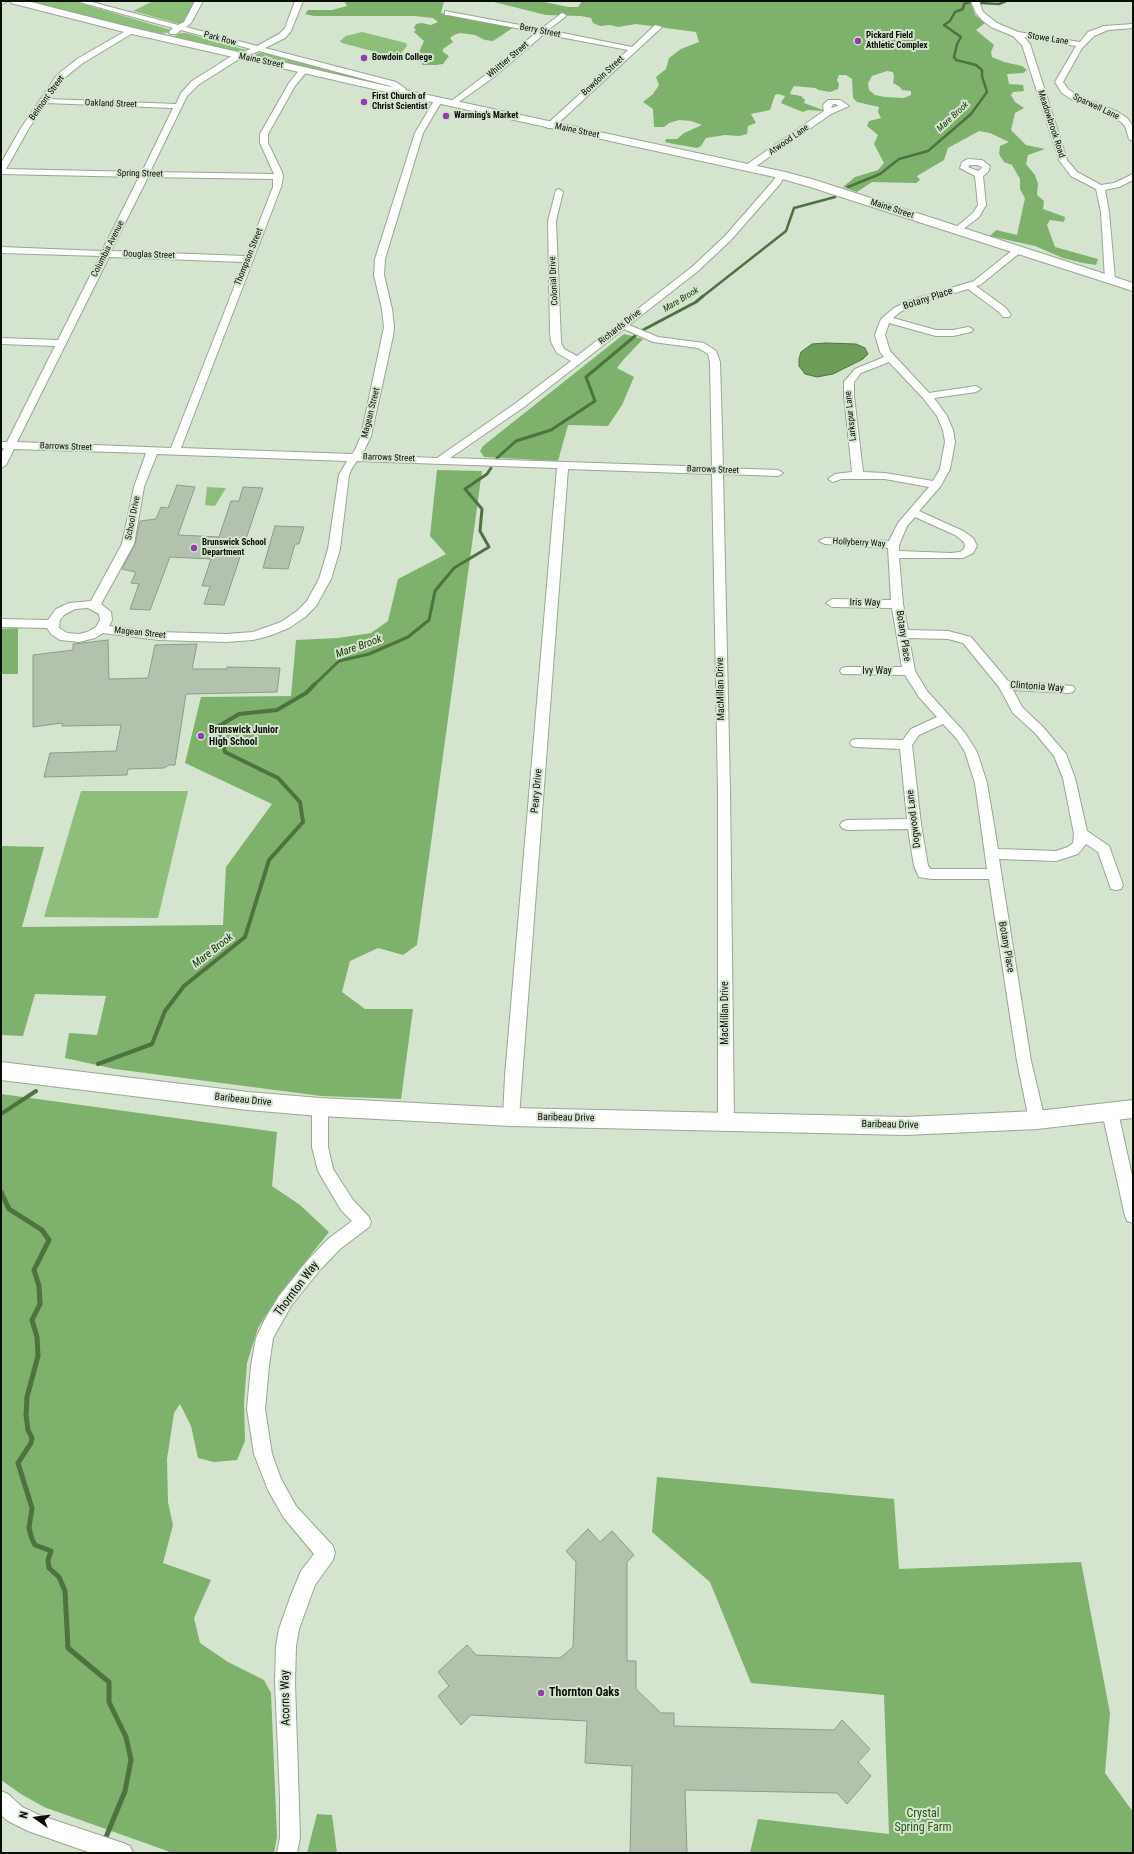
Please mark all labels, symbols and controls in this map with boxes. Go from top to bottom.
street label: Berry Street [519,22,561,40]
street label: Park Row [203,29,237,49]
street label: Stowe Lane [1027,30,1069,48]
place label: Pickard Field Athletic Complex [866,31,928,52]
marker: Pickard Field Athletic Complex [853,36,863,46]
street label: Whittier Street [485,40,531,80]
street label: Maine Street [238,51,284,71]
marker: Bowdoin College [359,53,369,63]
place label: Bowdoin College [372,53,432,63]
street label: Bowdoin Street [580,54,626,98]
street label: Belmont Street [27,74,67,122]
street label: Meadowbrook Road [1035,89,1067,159]
place label: First Church of Christ Scientist [372,92,428,113]
street label: Sparwell Lane [1071,92,1121,122]
marker: First Church of Christ Scientist [359,97,369,107]
street label: Oakland Street [85,98,137,110]
water label: Mare Brook [935,100,971,134]
marker: Warming's Market [441,111,451,121]
place label: Warming's Market [454,111,518,121]
street label: Maine Street [554,121,600,141]
street label: Atwood Lane [767,122,811,158]
street label: Spring Street [117,168,163,180]
street label: Maine Street [869,197,915,221]
street label: Columbia Avenue [89,219,127,279]
street label: Thompson Street [233,227,265,287]
street label: Douglas Street [123,249,175,261]
street label: Colonial Drive [547,256,561,306]
water label: Mare Brook [661,285,701,315]
street label: Botany Place [902,285,954,313]
street label: Richards Drive [597,307,643,347]
street label: Magean Street [360,387,382,439]
street label: Larkspur Lane [843,390,859,442]
street label: Barrows Street [40,441,92,453]
street label: Barrows Street [363,452,415,464]
street label: Barrows Street [687,464,739,476]
street label: School Drive [123,495,143,541]
street label: Hollyberry Way [832,536,886,550]
place label: Brunswick School Department [202,538,266,559]
marker: Brunswick School Department [189,543,199,553]
street label: Iris Way [849,597,881,609]
street label: Botany Place [893,610,913,662]
street label: Magean Street [114,625,166,641]
water label: Mare Brook [334,633,384,661]
street label: MacMillan Drive [714,657,728,721]
street label: Ivy Way [862,665,892,677]
street label: Clintonia Way [1010,679,1064,695]
place label: Brunswick Junior High School [209,724,278,748]
marker: Brunswick Junior High School [196,731,206,741]
street label: Peary Drive [529,768,545,814]
street label: Dogwood Lane [904,789,924,849]
street label: Botany Place [996,921,1016,973]
water label: Mare Brook [190,931,236,971]
street label: MacMillan Drive [719,981,731,1045]
street label: Baribeau Drive [214,1091,272,1109]
street label: Baribeau Drive [537,1112,595,1124]
street label: Baribeau Drive [861,1119,919,1131]
street label: Thornton Way [272,1259,322,1319]
street label: Acorns Way [278,1670,294,1726]
place label: Thornton Oaks [549,1686,619,1700]
marker: Thornton Oaks [536,1688,546,1698]
north arrow [16,1798,56,1838]
park label: Crystal Spring Farm [894,1807,952,1835]
text: N [17,1810,31,1820]

